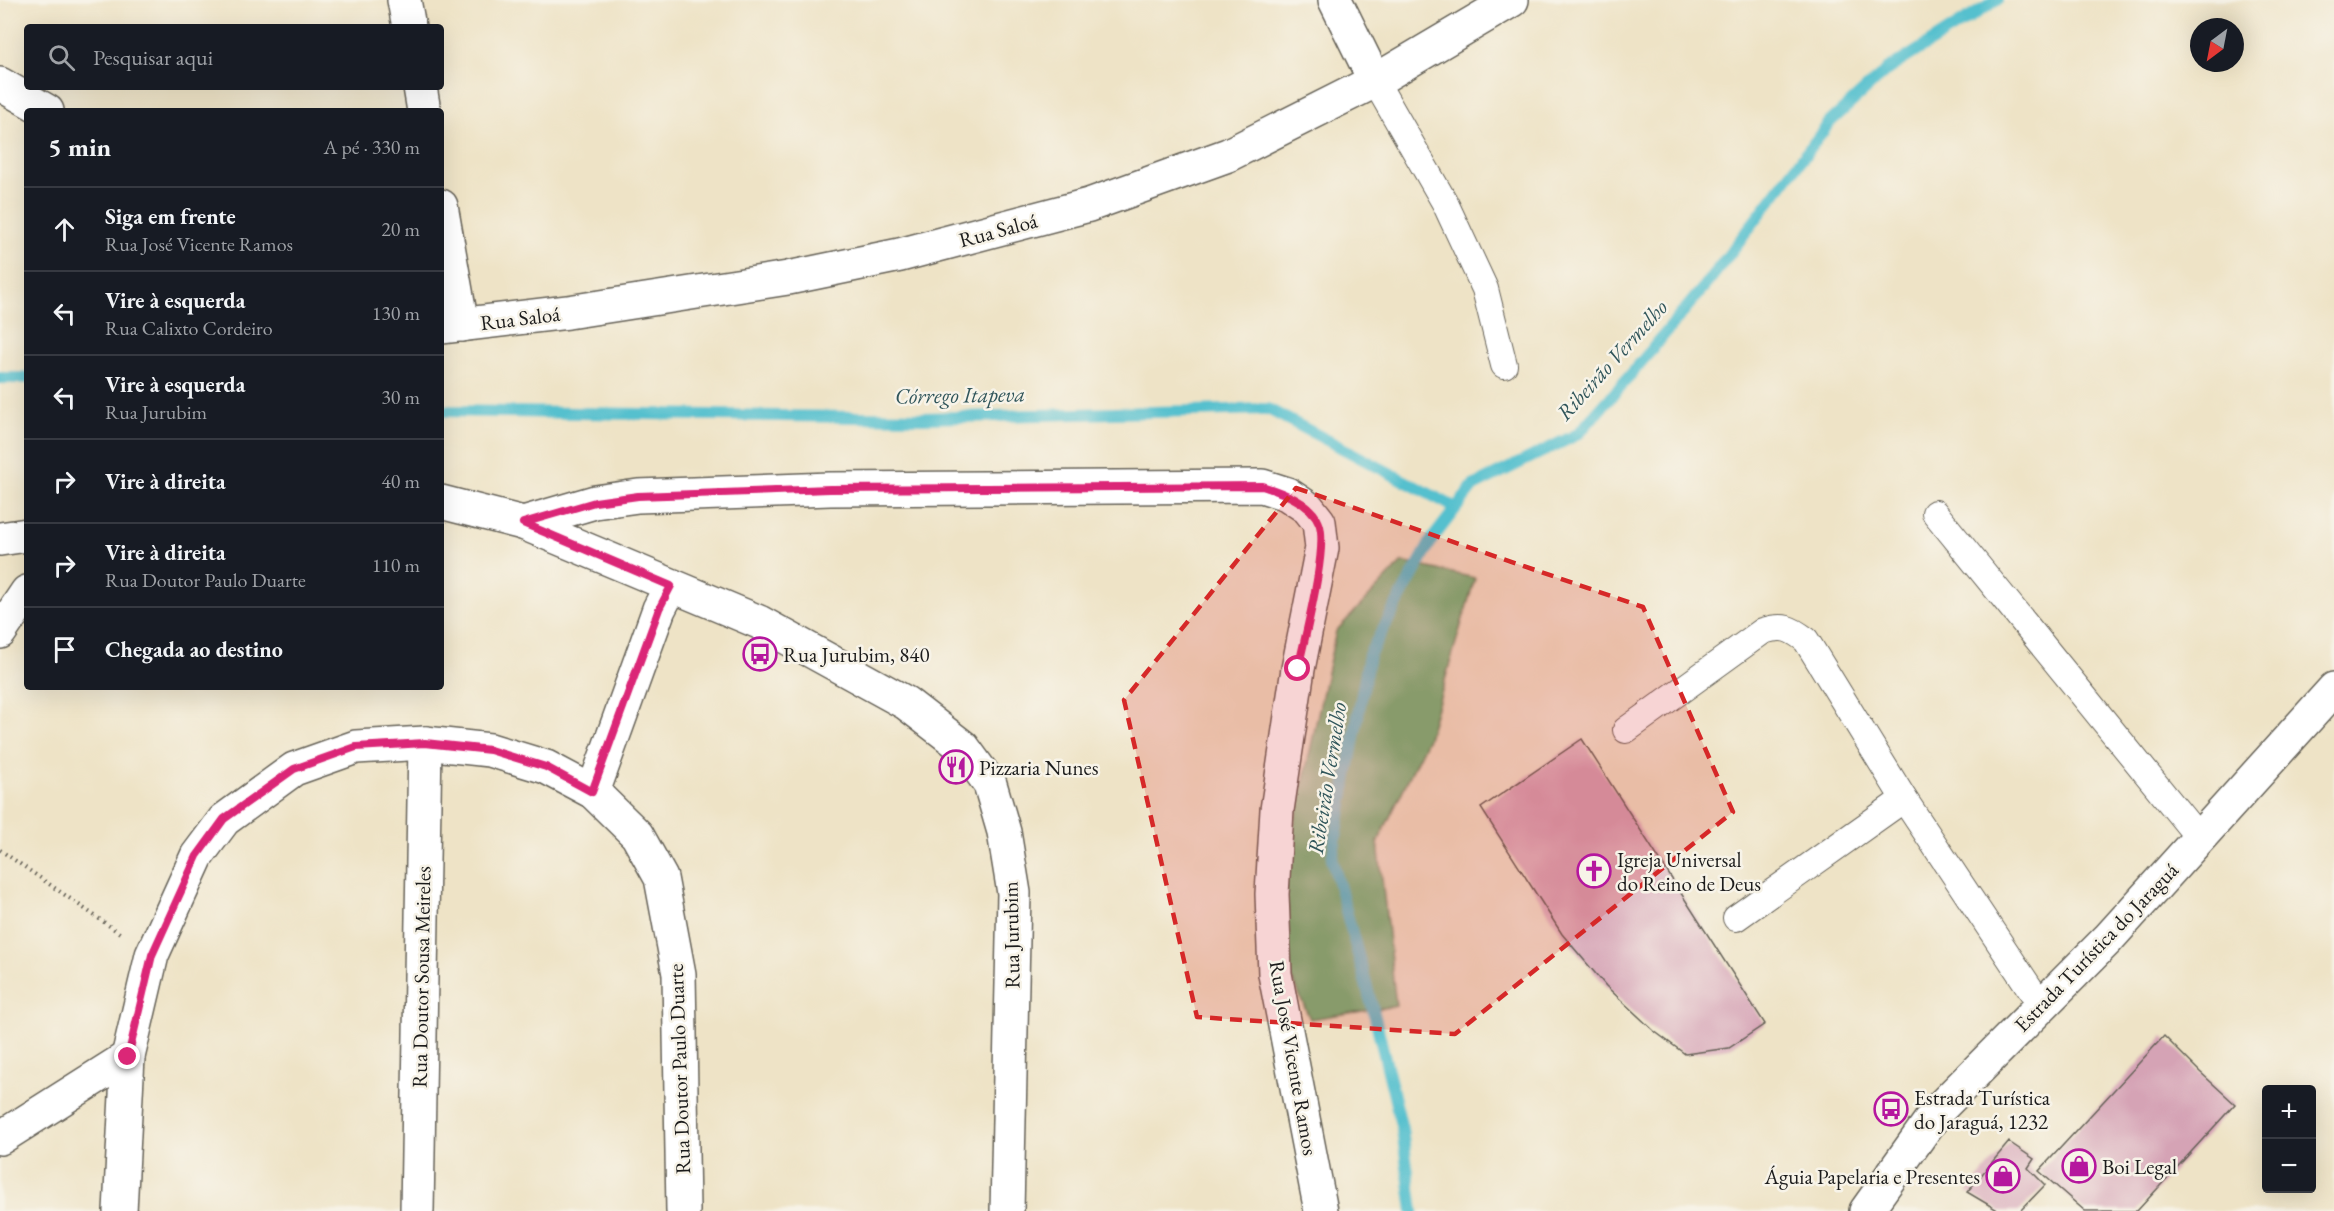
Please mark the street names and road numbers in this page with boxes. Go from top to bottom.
street label: Rua Saloá [956,206,1041,253]
street label: Rua Saloá [479,300,562,336]
street label: Estrada Turística do Jaraguá [2008,856,2184,1037]
street label: Rua Doutor Sousa Meireles [406,866,436,1088]
street label: Rua Jurubim [997,881,1025,989]
street label: Rua José Vicente Ramos [1264,958,1324,1158]
street label: Rua Doutor Paulo Duarte [662,963,696,1175]

